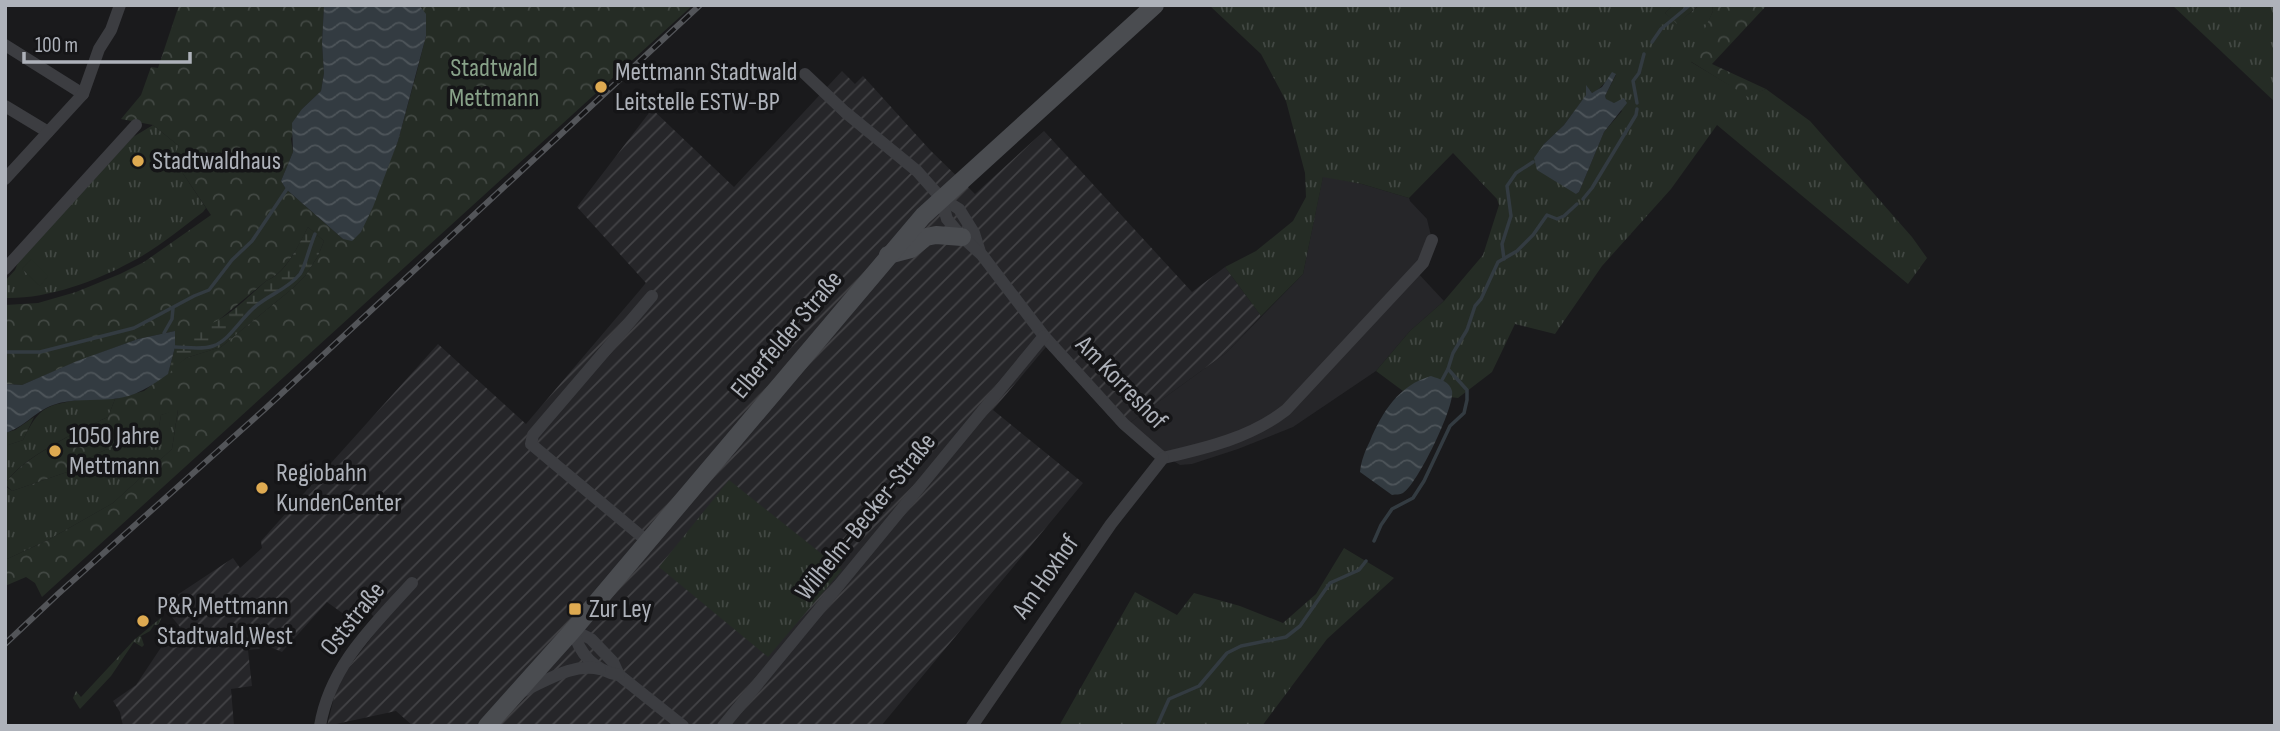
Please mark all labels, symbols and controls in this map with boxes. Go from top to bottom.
scale bar [24,21,191,65]
text: 100 m [35,33,78,58]
park label: Stadtwald Mettmann [449,53,539,114]
place label: Mettmann Stadtwald Leitstelle ESTW-BP [615,57,797,118]
marker: Mettmann Stadtwald Leitstelle ESTW-BP [593,79,609,95]
place label: Stadtwaldhaus [152,146,281,177]
marker: Stadtwaldhaus [130,153,146,169]
street label: Elberfelder Straße [725,265,849,405]
street label: Am Korreshof [1068,329,1174,437]
place label: 1050 Jahre Mettmann [69,421,160,482]
street label: Wilhelm-Becker-Straße [789,427,943,607]
marker: 1050 Jahre Mettmann [47,443,63,459]
place label: Regiobahn KundenCenter [276,458,402,519]
marker: Regiobahn KundenCenter [254,480,270,496]
street label: Am Hoxhof [1005,529,1086,626]
street label: Oststraße [314,576,392,662]
place label: P&R,Mettmann Stadtwald,West [157,591,293,652]
place label: Zur Ley [589,594,652,625]
marker: Zur Ley [567,601,583,617]
marker: P&R,Mettmann Stadtwald,West [135,613,151,629]

